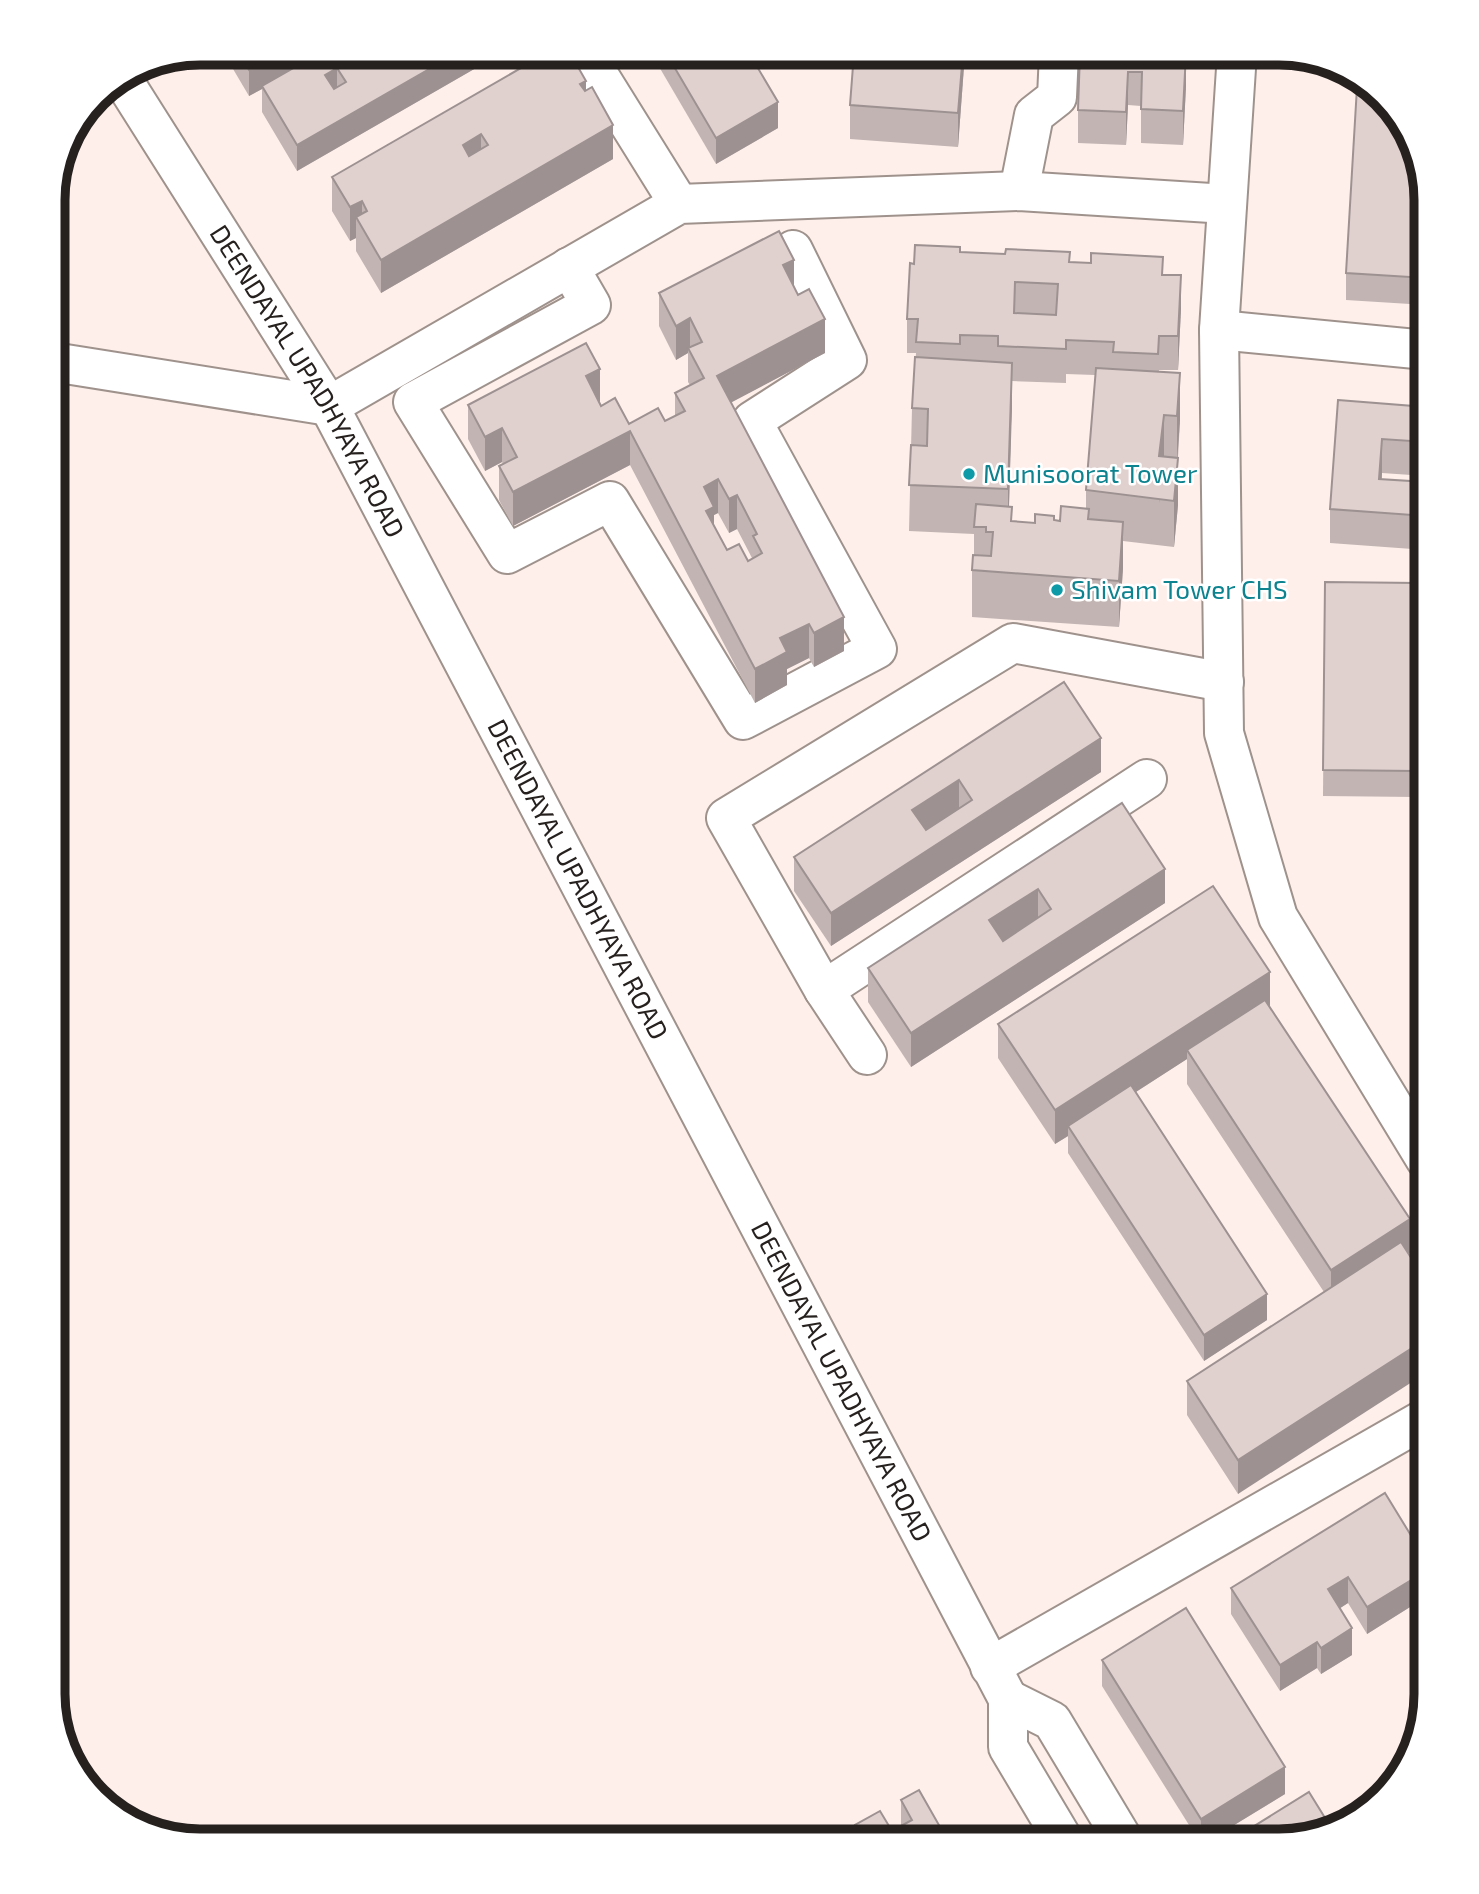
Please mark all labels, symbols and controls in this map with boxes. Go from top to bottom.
street label: DEENDAYAL UPADHYAYA ROAD [205,219,412,542]
place label: Munisoorat Tower [983,457,1197,488]
marker: Munisoorat Tower [961,466,977,482]
place label: Shivam Tower CHS [1071,573,1288,604]
marker: Shivam Tower CHS [1049,582,1065,598]
street label: DEENDAYAL UPADHYAYA ROAD [482,713,676,1044]
street label: DEENDAYAL UPADHYAYA ROAD [746,1215,939,1546]

